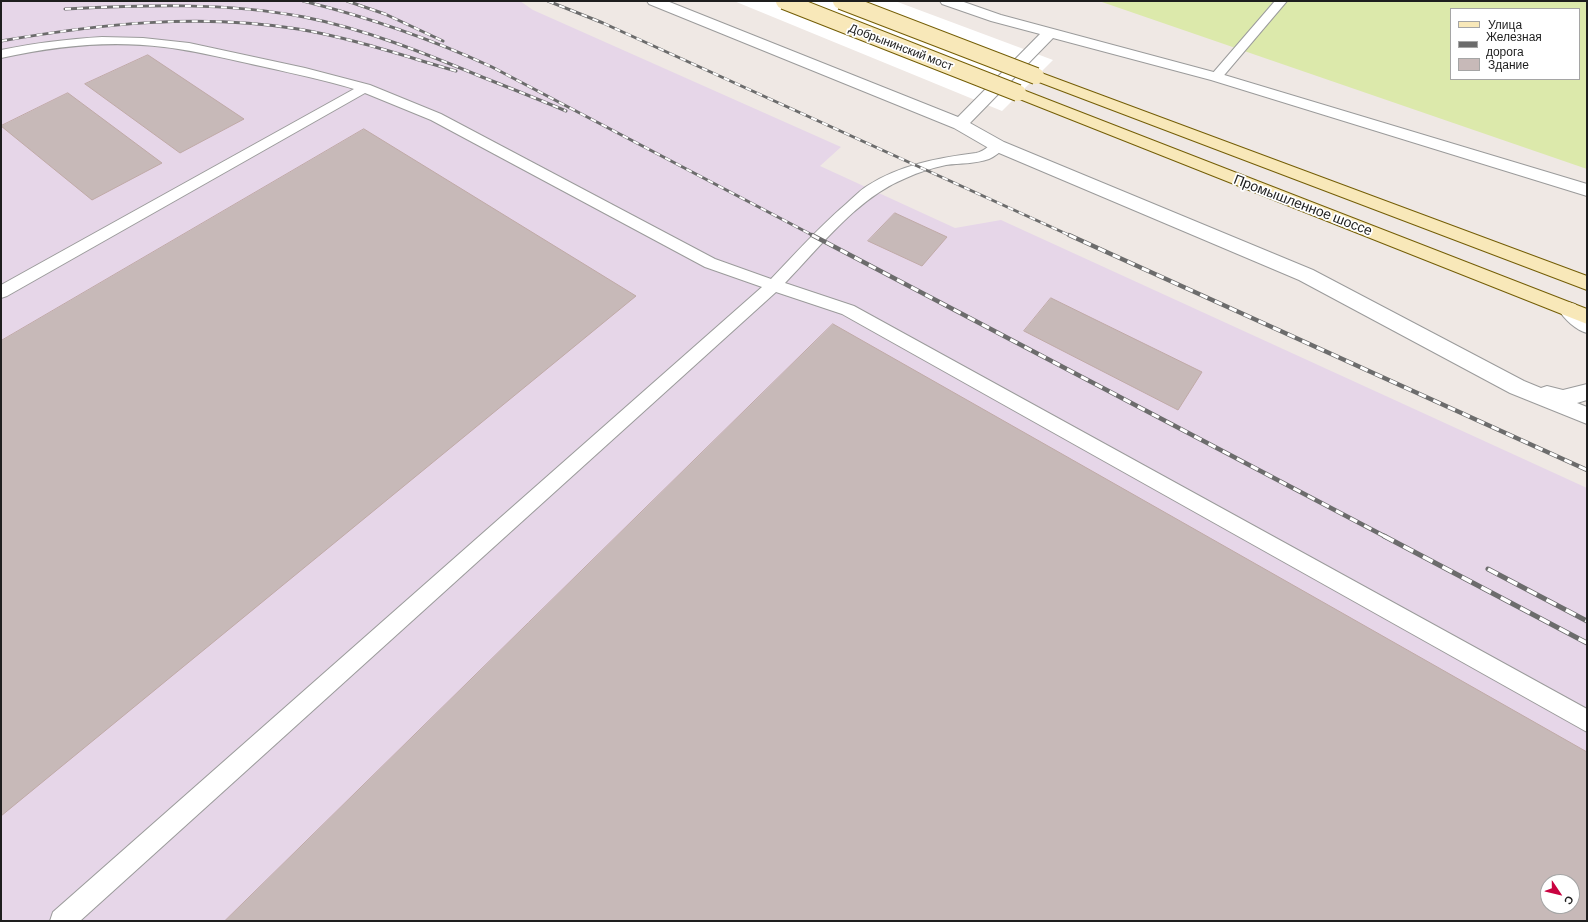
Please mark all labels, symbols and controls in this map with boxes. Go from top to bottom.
legend [1450,8,1580,80]
text: Улица [1488,17,1522,31]
street label: Добрынинский мост [847,20,955,74]
text: Железная дорога [1486,29,1542,58]
text: Здание [1488,57,1529,71]
street label: Промышленное шоссе [1231,171,1375,239]
north arrow [1540,874,1580,914]
text: С [1562,894,1577,908]

